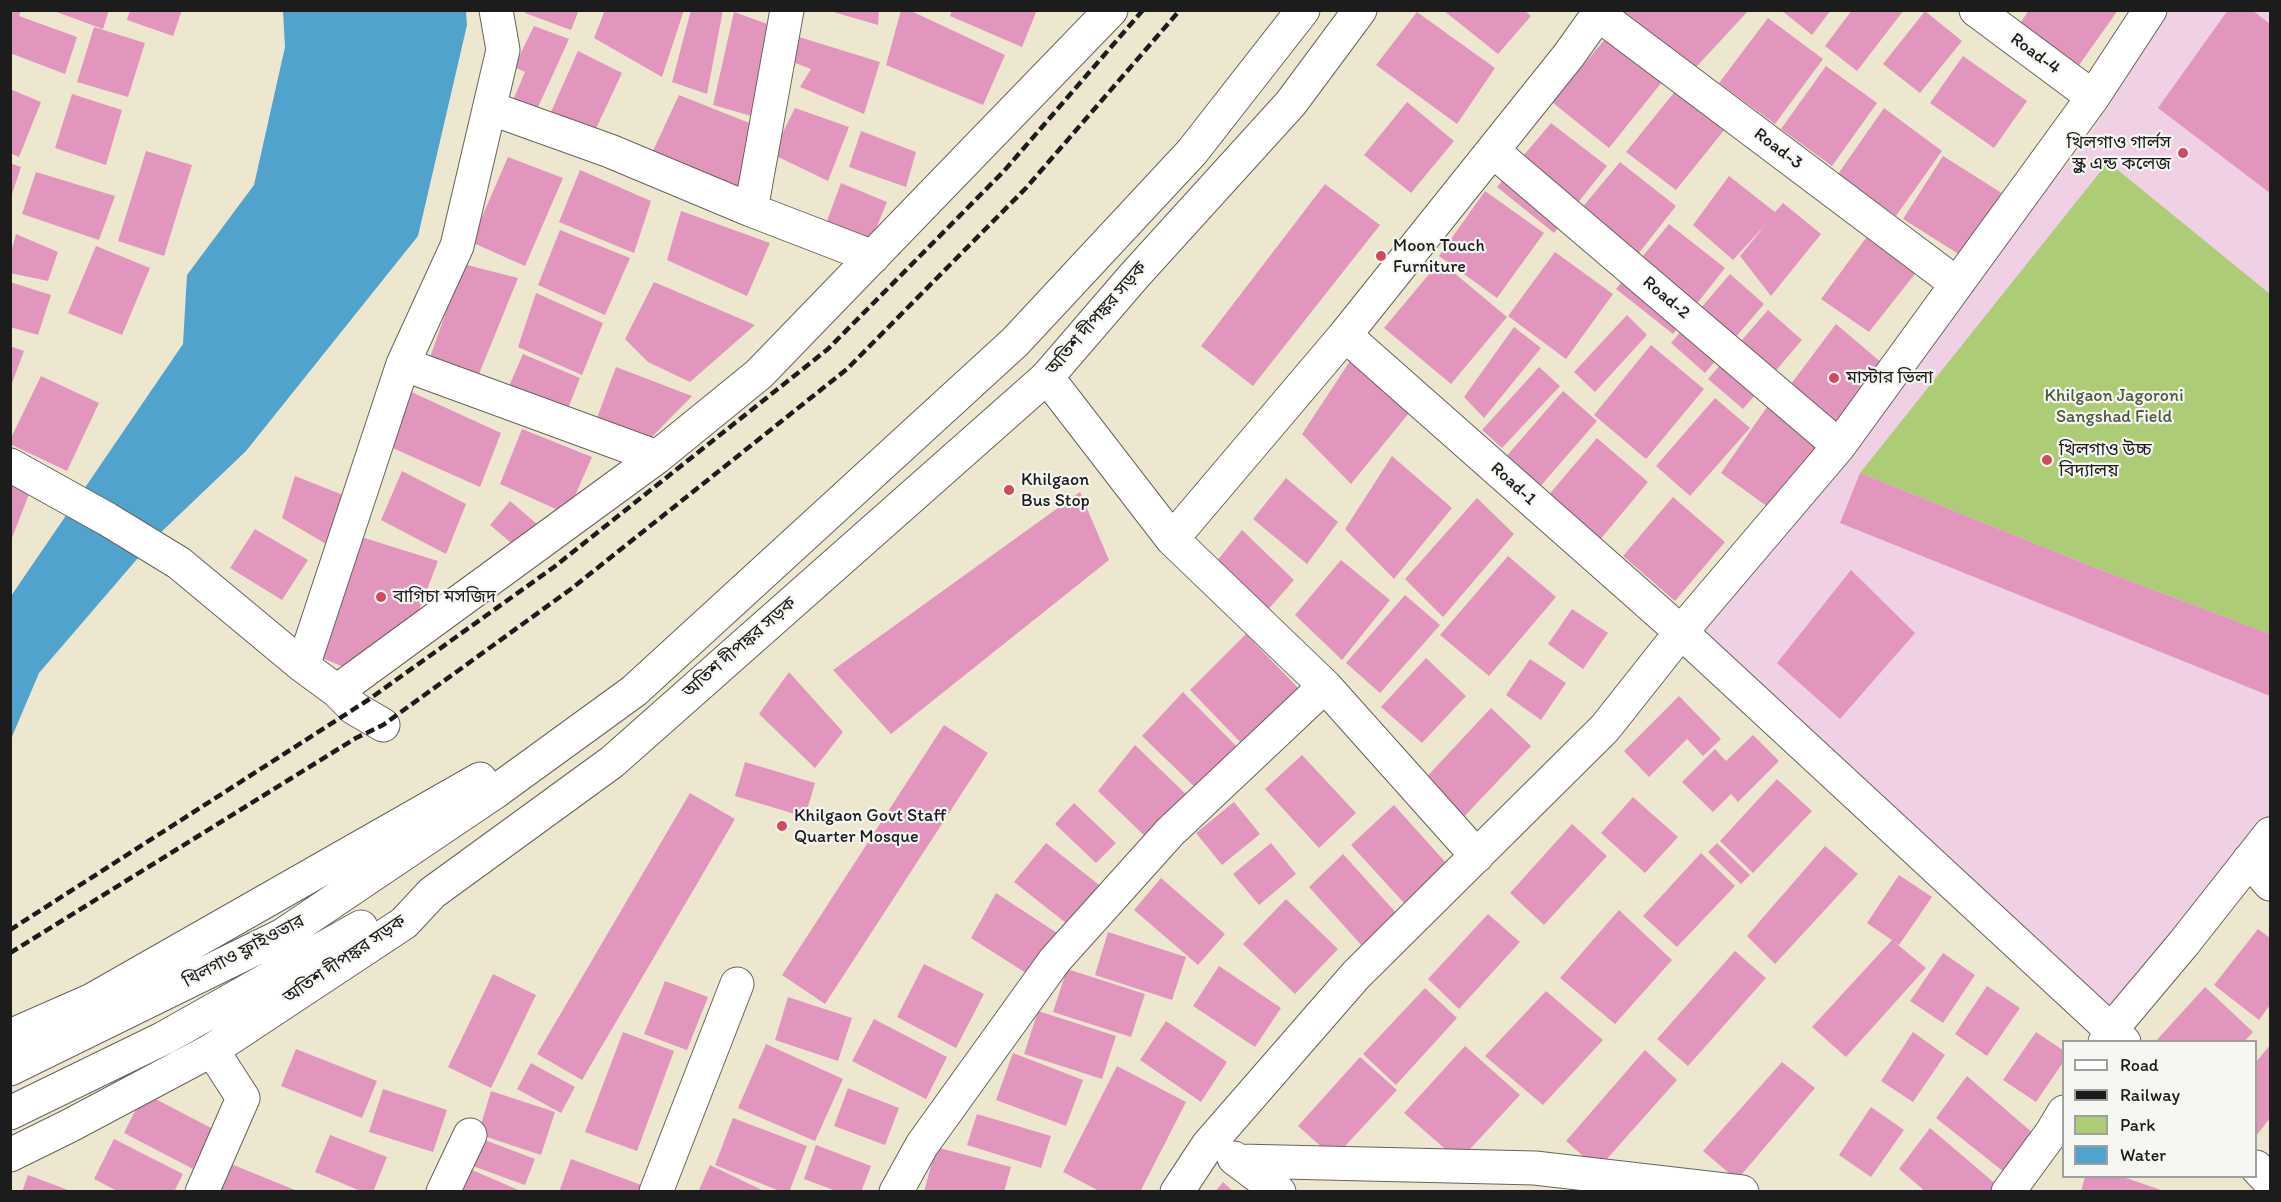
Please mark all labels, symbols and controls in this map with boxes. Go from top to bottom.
street label: Road-4 [2006,29,2064,79]
street label: Road-3 [1749,124,1807,174]
place label: খিলগাও গার্লস স্কুল এন্ড কলেজ [2067,132,2171,174]
marker: খিলগাও গার্লস স্কুল এন্ড কলেজ [2176,146,2190,160]
place label: Moon Touch Furniture [1393,235,1485,278]
marker: Moon Touch Furniture [1374,249,1388,263]
street label: অতিশ দীপঙ্কর সড়ক [1042,258,1152,380]
street label: Road-2 [1638,272,1694,324]
place label: মাস্টার ভিলা [1846,367,1933,389]
marker: মাস্টার ভিলা [1827,371,1841,385]
park label: Khilgaon Jagoroni Sangshad Field [2044,385,2184,428]
place label: খিলগাও উচ্চ বিদ্যালয় [2059,439,2152,482]
marker: খিলগাও উচ্চ বিদ্যালয় [2040,453,2054,467]
street label: Road-1 [1486,458,1540,510]
place label: Khilgaon Bus Stop [1021,469,1090,512]
marker: Khilgaon Bus Stop [1002,483,1016,497]
place label: বাগিচা মসজিদ [393,586,496,608]
marker: বাগিচা মসজিদ [374,590,388,604]
street label: অতিশ দীপঙ্কর সড়ক [679,593,801,703]
place label: Khilgaon Govt Staff Quarter Mosque [794,805,946,848]
marker: Khilgaon Govt Staff Quarter Mosque [775,819,789,833]
street label: খিলগাও ফ্লাইওভার [180,911,308,993]
street label: অতিশ দীপঙ্কর সড়ক [280,911,410,1009]
legend [2062,1040,2257,1178]
text: Road [2120,1054,2159,1076]
text: Railway [2120,1084,2180,1106]
text: Park [2120,1114,2155,1136]
text: Water [2120,1144,2166,1166]

